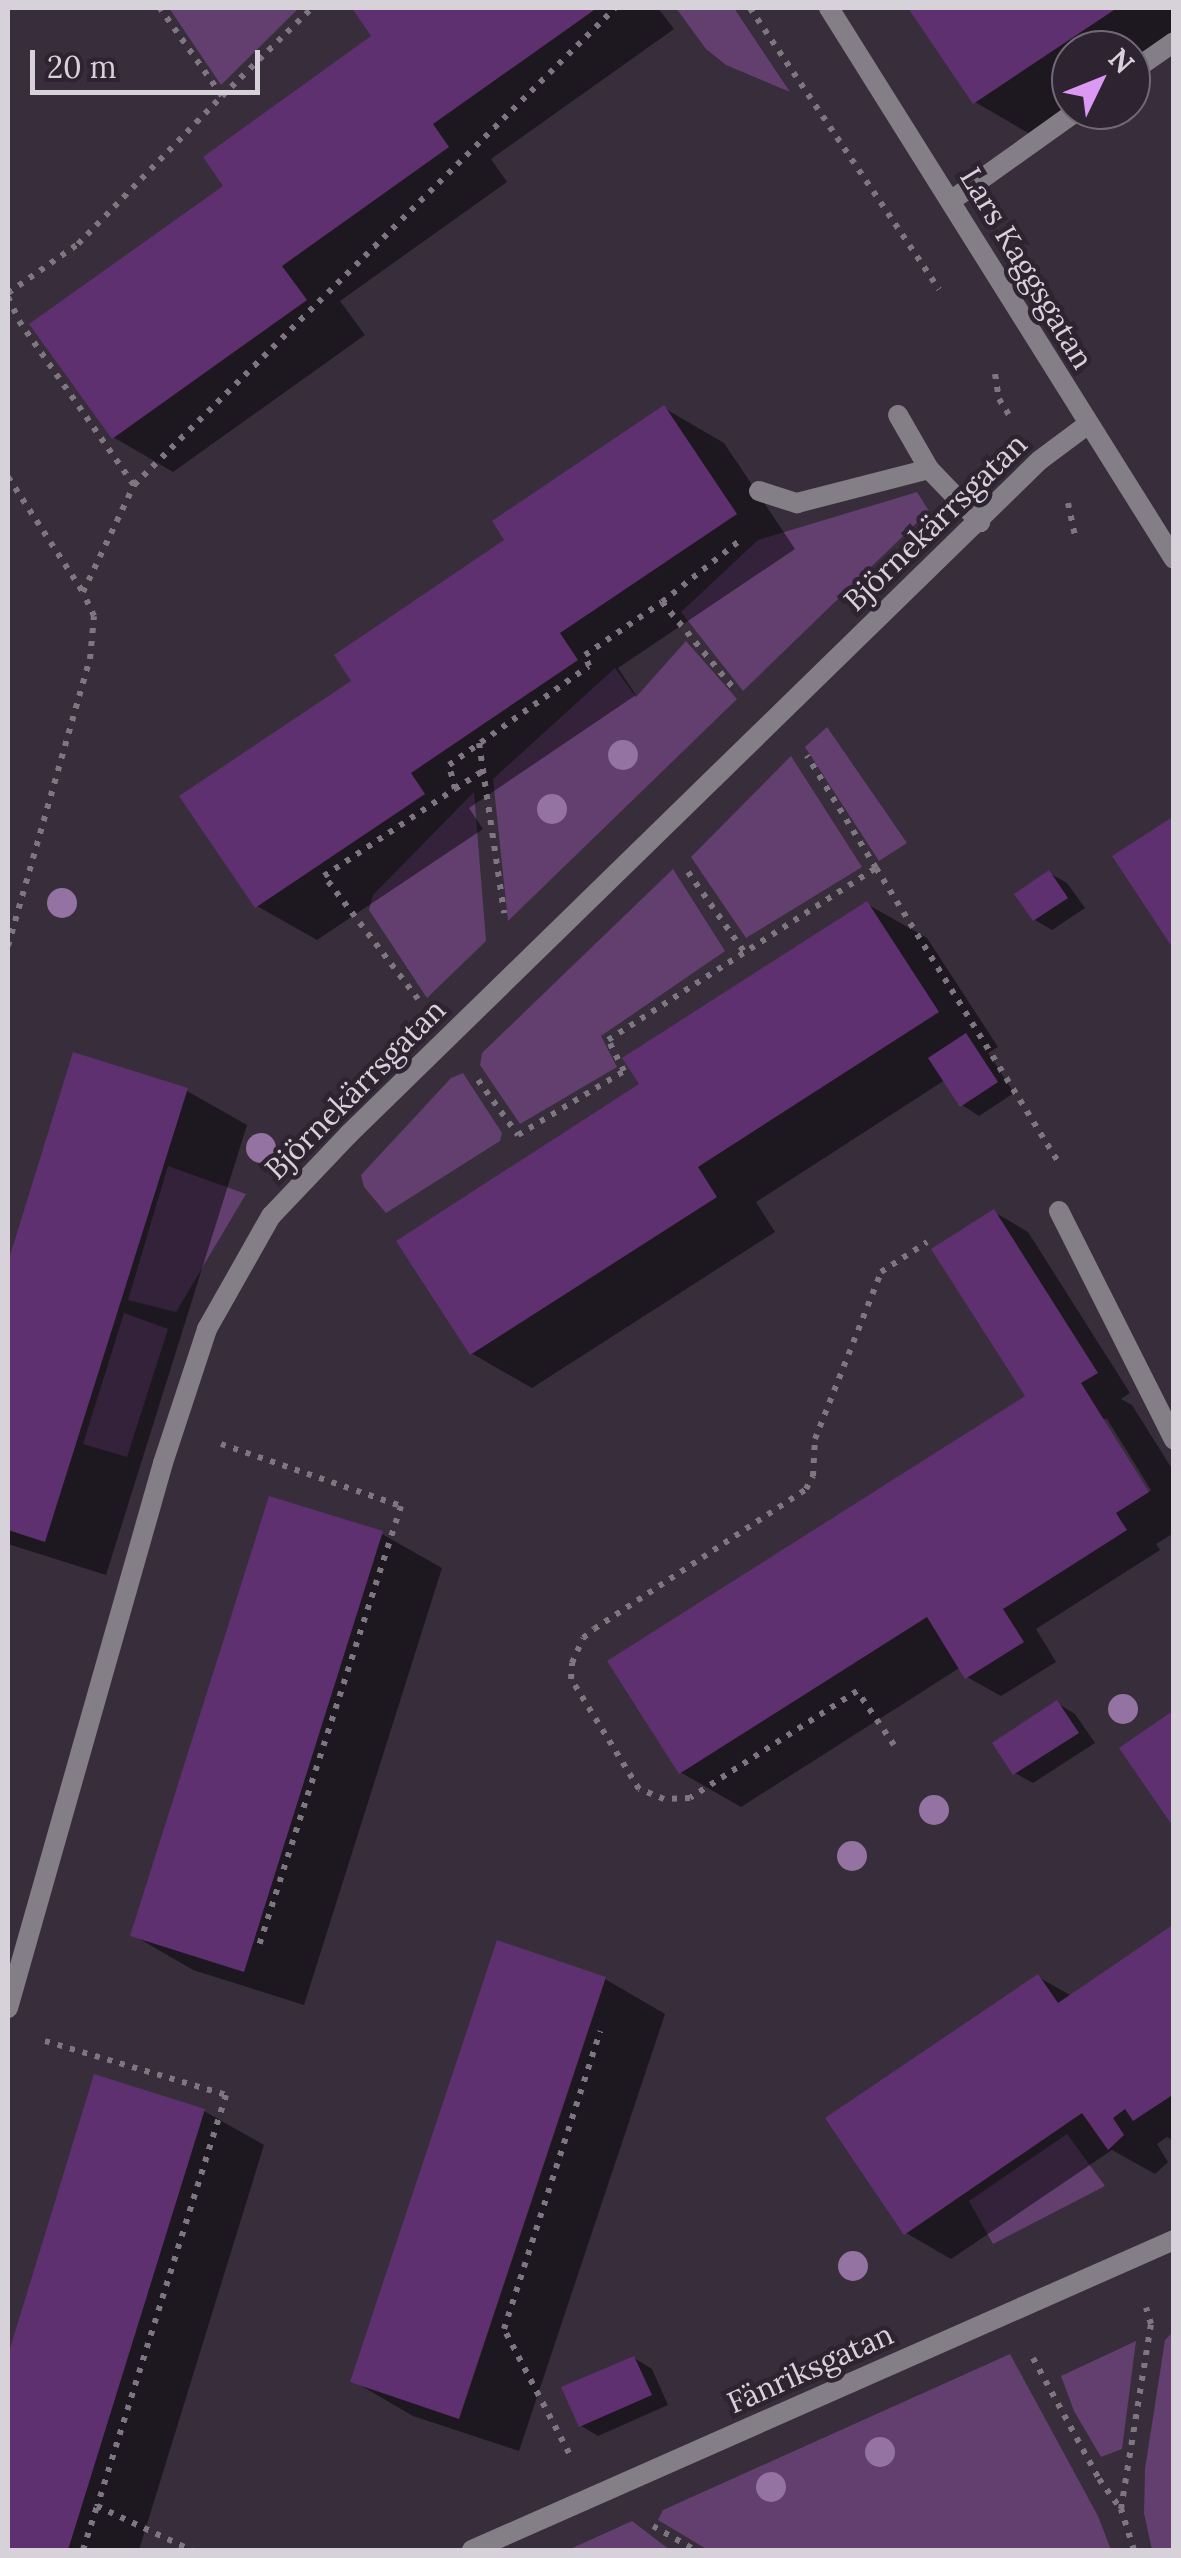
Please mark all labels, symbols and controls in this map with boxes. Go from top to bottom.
scale bar [35,30,265,92]
north arrow [1051,30,1151,130]
text: N [1101,41,1142,81]
text: 20 m [47,48,116,86]
street label: Lars Kaggsgatan [953,161,1101,375]
street label: Björnekärrsgatan [836,426,1034,618]
street label: Björnekärrsgatan [257,991,453,1187]
street label: Fänriksgatan [722,2315,898,2421]

